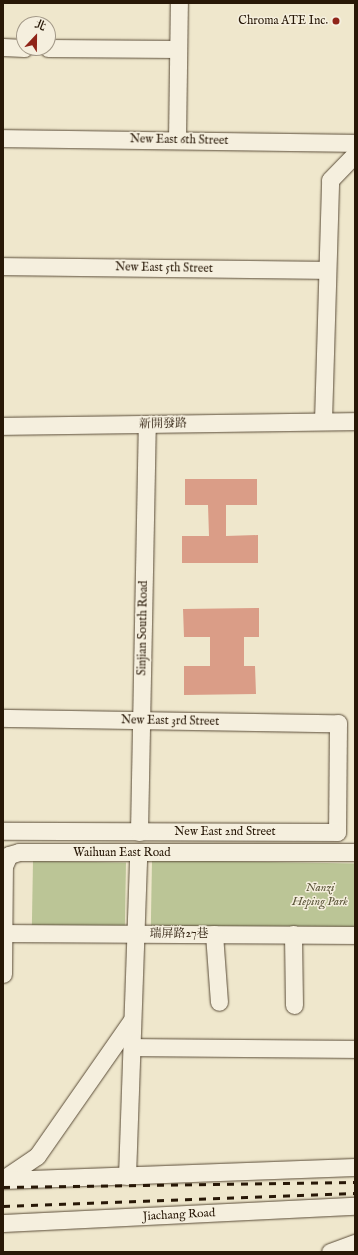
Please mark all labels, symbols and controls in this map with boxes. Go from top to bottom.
place label: Chroma ATE Inc. [238,14,328,28]
north arrow [16,16,56,56]
marker: Chroma ATE Inc. [331,16,341,26]
text: 北 [32,17,48,34]
street label: New East 6th Street [130,132,228,148]
street label: New East 5th Street [115,260,213,276]
street label: 新開發路 [139,416,187,432]
street label: Sinjian South Road [135,580,151,676]
street label: New East 3rd Street [121,713,219,729]
street label: New East 2nd Street [174,825,276,839]
street label: Waihuan East Road [73,846,171,860]
park label: Nanzi Heping Park [292,881,348,909]
street label: 瑞屏路27巷 [149,927,209,941]
street label: Jiachang Road [142,1206,216,1224]

